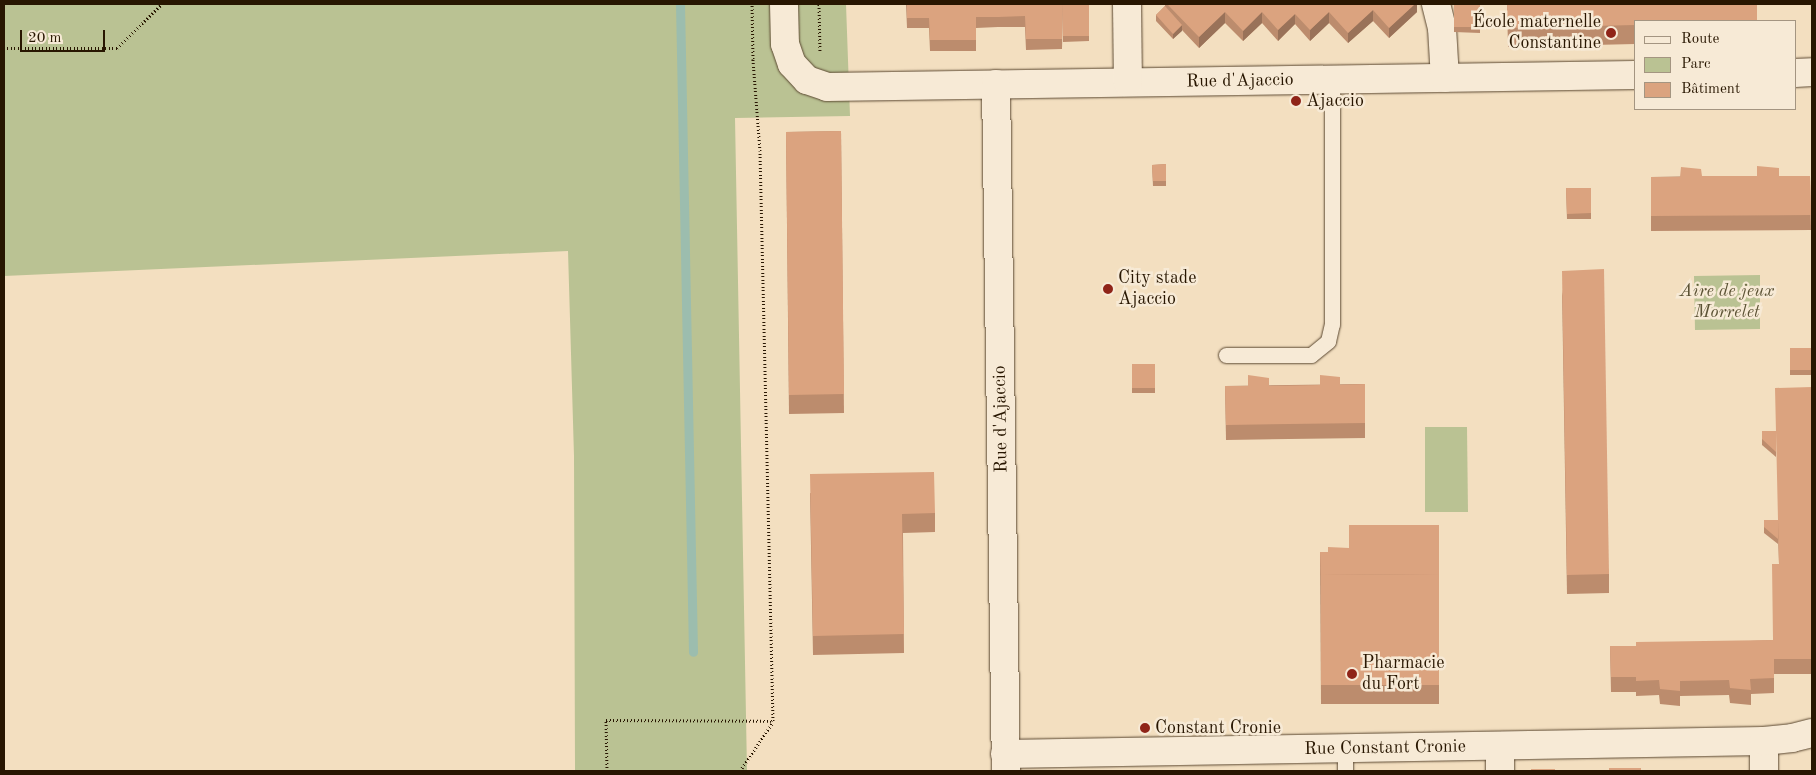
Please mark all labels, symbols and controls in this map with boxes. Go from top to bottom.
place label: École maternelle Constantine [1472,12,1601,54]
scale bar [22,20,108,52]
legend [1634,20,1796,110]
marker: École maternelle Constantine [1605,27,1617,39]
text: 20 m [28,31,62,46]
text: Route [1681,32,1719,47]
text: Parc [1681,57,1711,72]
street label: Rue d'Ajaccio [1186,69,1294,93]
text: Bâtiment [1681,82,1740,97]
place label: Ajaccio [1306,90,1364,112]
marker: Ajaccio [1290,95,1302,107]
place label: City stade Ajaccio [1118,268,1196,310]
park label: Aire de jeux Morrelet [1680,281,1774,324]
marker: City stade Ajaccio [1102,283,1114,295]
street label: Rue d'Ajaccio [989,365,1013,473]
place label: Pharmacie du Fort [1362,653,1444,696]
marker: Pharmacie du Fort [1346,668,1358,680]
place label: Constant Cronie [1155,717,1281,739]
marker: Constant Cronie [1139,722,1151,734]
street label: Rue Constant Cronie [1304,736,1466,760]

